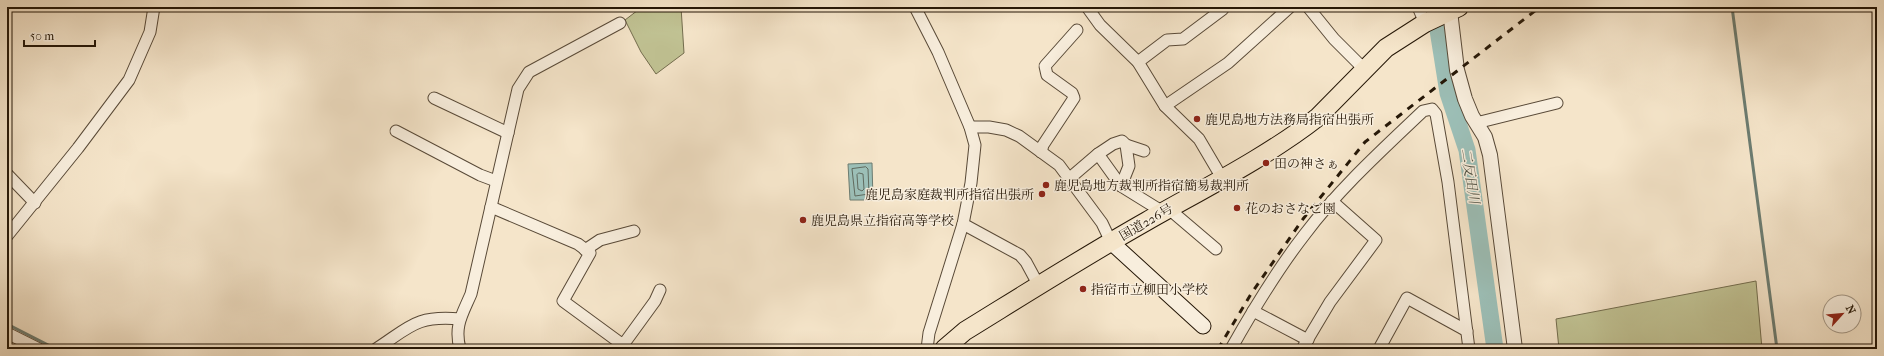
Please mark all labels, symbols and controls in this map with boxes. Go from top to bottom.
scale bar [24,22,95,48]
text: 50 m [30,29,54,43]
place label: 鹿児島地方法務局指宿出張所 [1205,112,1374,127]
marker: 鹿児島地方法務局指宿出張所 [1192,114,1202,124]
water label: 二反田川 [1457,147,1483,207]
place label: 田の神さぁ [1274,156,1339,171]
marker: 田の神さぁ [1261,158,1271,168]
place label: 鹿児島地方裁判所指宿簡易裁判所 [1054,178,1249,193]
marker: 鹿児島地方裁判所指宿簡易裁判所 [1041,180,1051,190]
place label: 鹿児島家庭裁判所指宿出張所 [865,187,1034,202]
marker: 鹿児島家庭裁判所指宿出張所 [1037,189,1047,199]
street label: 国道226号 [1117,201,1175,243]
place label: 花のおさなご園 [1245,201,1336,216]
marker: 花のおさなご園 [1232,203,1242,213]
place label: 鹿児島県立指宿高等学校 [811,213,954,228]
marker: 鹿児島県立指宿高等学校 [798,215,808,225]
place label: 指宿市立柳田小学校 [1091,282,1208,297]
marker: 指宿市立柳田小学校 [1078,284,1088,294]
north arrow [1822,294,1862,334]
text: N [1843,303,1858,317]

